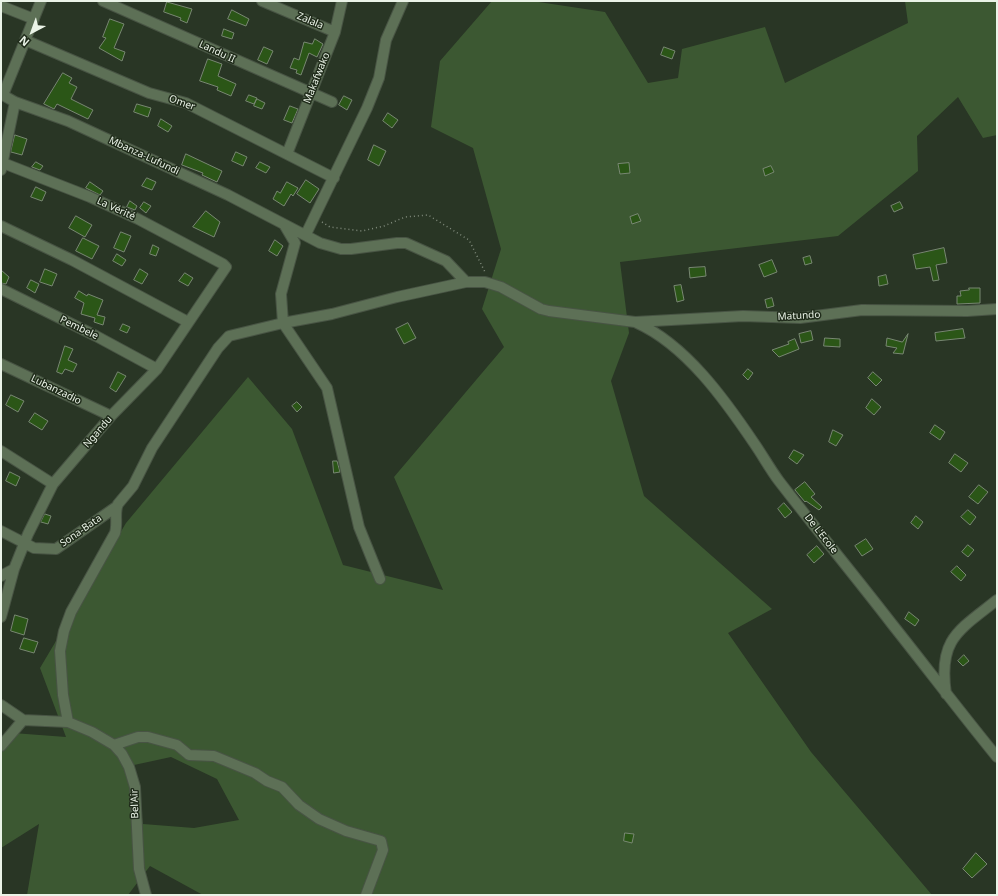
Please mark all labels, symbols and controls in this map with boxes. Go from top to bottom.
street label: Zalala [295,10,325,32]
north arrow [12,12,52,52]
text: N [16,33,32,50]
street label: Landu II [197,38,237,66]
street label: Makafwako [301,51,333,105]
street label: Omer [167,93,197,113]
street label: Mbanza-Lufundi [107,134,181,178]
street label: La Vérité [95,195,137,223]
street label: Matundo [777,309,821,323]
street label: Pembele [58,314,100,342]
street label: Lubanzadio [29,373,83,407]
street label: Ngandu [81,414,115,450]
street label: Sona-Bata [58,512,104,550]
street label: De L'Ecole [802,512,840,556]
street label: Bel'Air [128,789,142,819]

